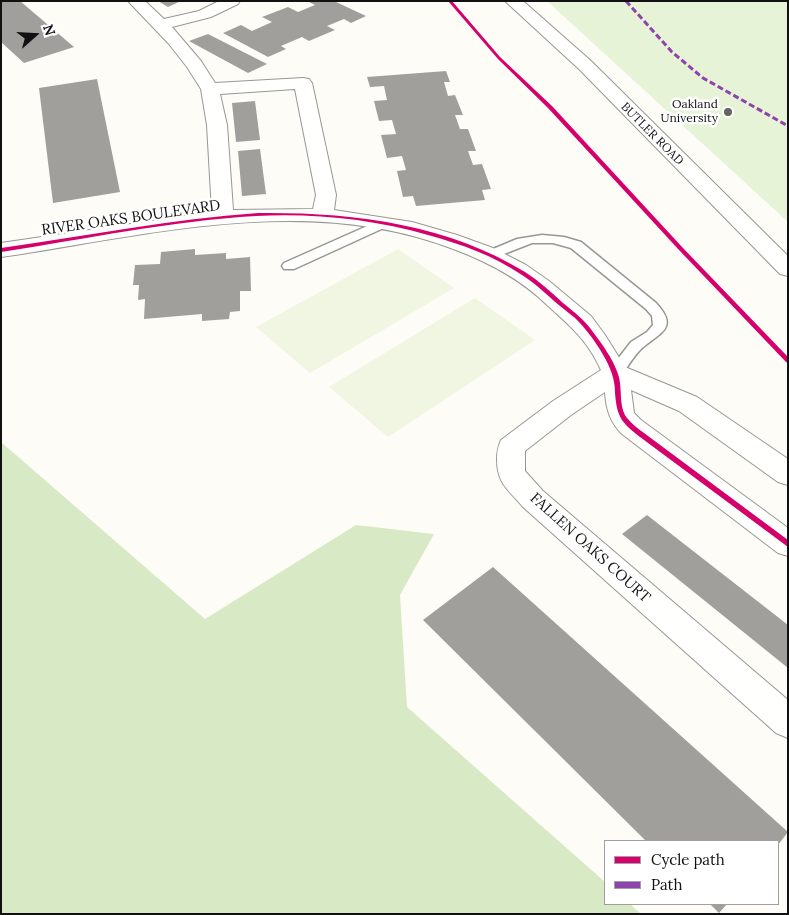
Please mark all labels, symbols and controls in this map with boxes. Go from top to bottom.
north arrow [10,10,60,60]
text: N [39,22,59,38]
place label: Oakland University [660,98,718,126]
street label: BUTLER ROAD [618,100,686,168]
marker: Oakland University [722,106,734,118]
street label: RIVER OAKS BOULEVARD [40,197,222,239]
street label: FALLEN OAKS COURT [526,489,654,607]
legend [604,840,779,905]
text: Cycle path [651,850,725,869]
text: Path [651,875,682,894]

